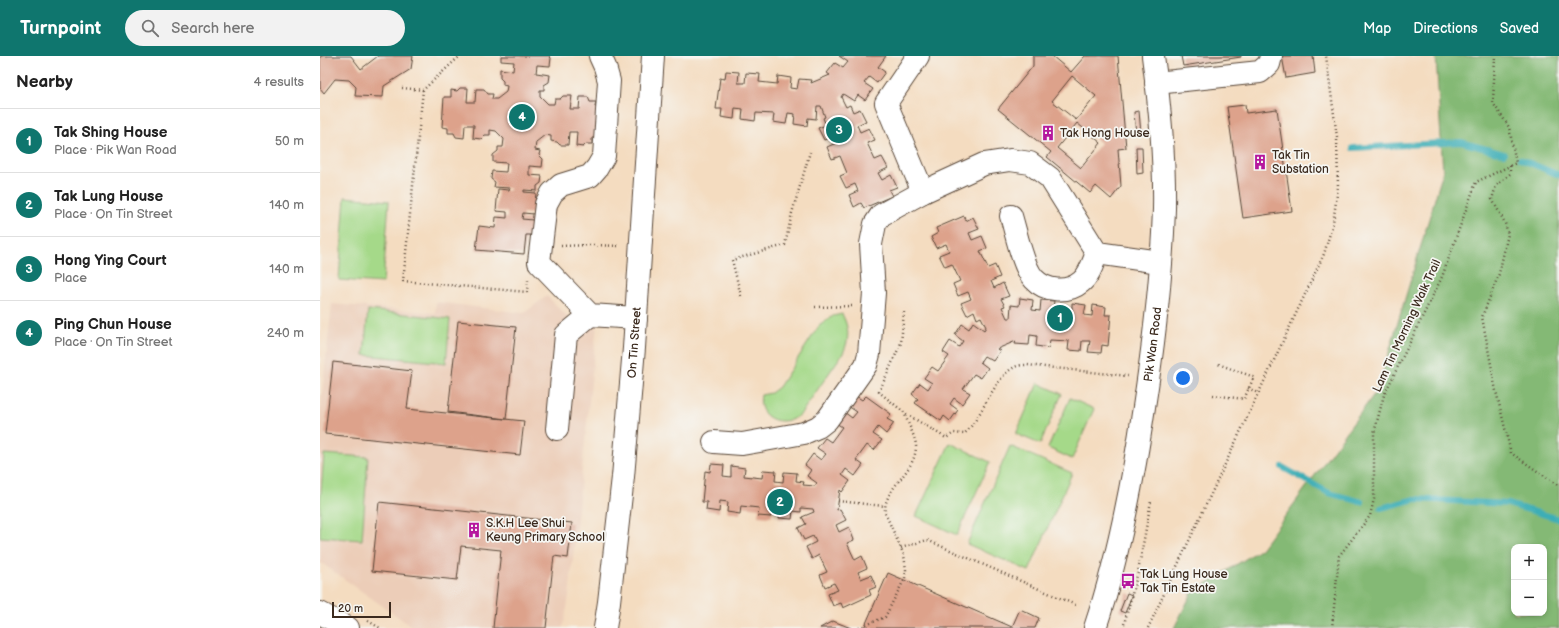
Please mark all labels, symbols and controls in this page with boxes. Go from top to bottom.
search box [125,10,405,46]
text: Turnpoint [20,17,101,40]
icon: search [139,17,161,39]
text: Search here [171,19,254,38]
text: Map [1363,20,1391,37]
text: Directions [1413,20,1478,37]
text: Saved [1500,20,1539,37]
text: Nearby [16,72,73,92]
text: 4 results [254,74,304,90]
pin: 4 [509,102,535,132]
pin: 3 [826,115,852,145]
text: Tak Shing House [54,123,167,142]
building icon: Tak Hong House [1039,124,1057,142]
place label: Tak Hong House [1060,126,1150,141]
text: 1 [26,133,32,149]
text: 50 m [275,133,304,149]
text: Place · Pik Wan Road [54,142,177,158]
place label: Tak Tin Substation [1272,148,1329,177]
building icon: Tak Tin Substation [1251,153,1269,171]
text: Tak Lung House [54,187,163,206]
text: 2 [25,197,33,213]
text: 140 m [269,197,304,213]
text: Place · On Tin Street [54,206,172,222]
text: Hong Ying Court [54,251,166,270]
street label: Lam Tin Morning Walk Trail [1370,257,1444,395]
text: 3 [25,261,33,277]
text: 140 m [269,261,304,277]
text: Place [54,270,87,286]
pin: 1 [1047,303,1073,333]
street label: On Tin Street [624,306,644,379]
street label: Pik Wan Road [1140,306,1165,383]
text: Ping Chun House [54,315,172,334]
text: 4 [25,325,33,341]
text: 240 m [267,325,304,341]
text: Place · On Tin Street [54,334,172,350]
your location [1173,368,1193,388]
pin: 2 [767,487,793,517]
place label: S.K.H Lee Shui Keung Primary School [486,516,605,545]
building icon: S.K.H Lee Shui Keung Primary School [465,521,483,539]
map controls [1511,544,1547,616]
button: + [1511,544,1547,580]
place label: Tak Lung House Tak Tin Estate [1140,567,1228,596]
bus stop icon: Tak Lung House Tak Tin Estate [1119,572,1137,590]
button: − [1511,580,1547,616]
scale bar [332,600,391,619]
text: 20 m [338,602,363,615]

